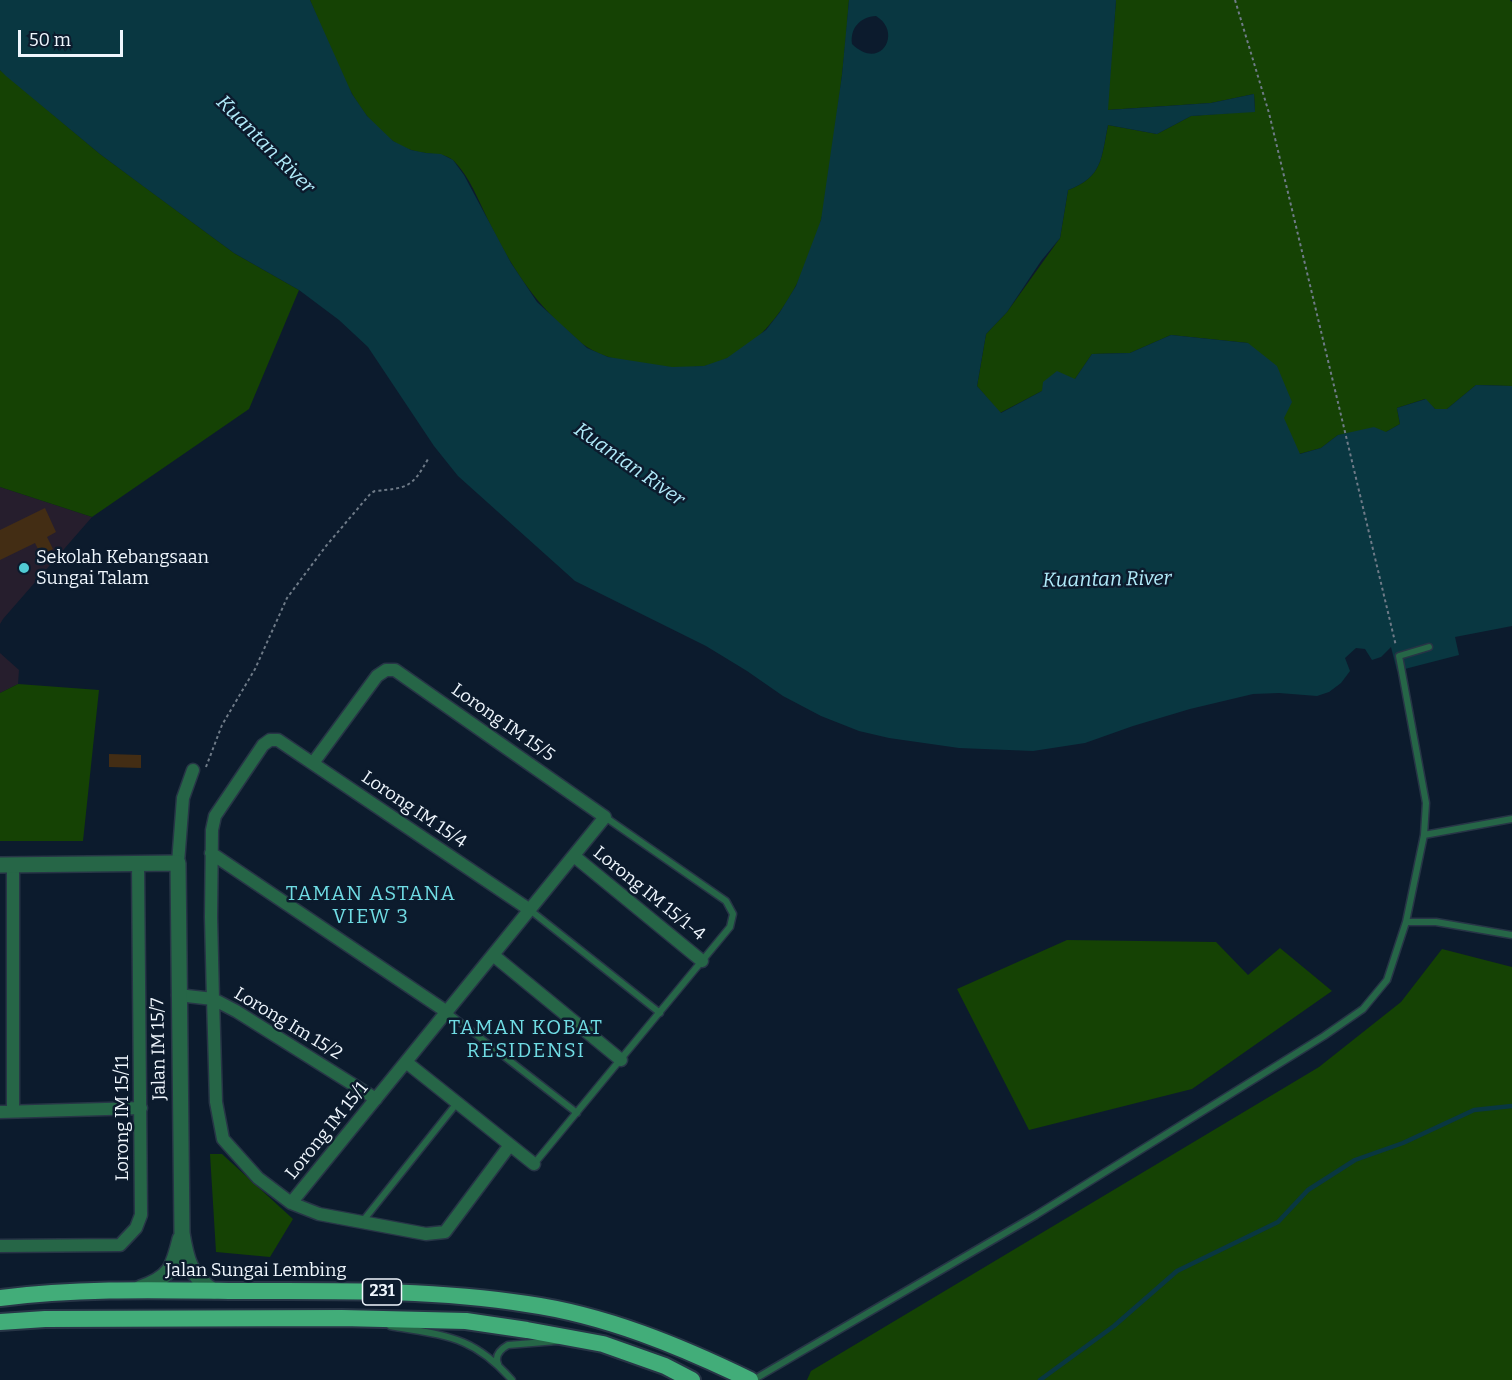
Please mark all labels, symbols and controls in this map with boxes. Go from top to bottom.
scale bar [21,18,126,56]
text: 50 m [29,29,71,51]
water label: Kuantan River [211,91,319,199]
water label: Kuantan River [569,418,689,512]
place label: Sekolah Kebangsaan Sungai Talam [36,547,209,590]
marker: Sekolah Kebangsaan Sungai Talam [17,561,31,575]
water label: Kuantan River [1042,567,1172,593]
street label: Lorong IM 15/5 [447,679,559,767]
street label: Lorong IM 15/4 [357,767,471,853]
street label: Lorong IM 15/1-4 [589,842,709,946]
district label: TAMAN ASTANA VIEW 3 [286,882,456,929]
street label: Lorong Im 15/2 [230,983,346,1065]
street label: Jalan IM 15/7 [147,997,171,1101]
district label: TAMAN KOBAT RESIDENSI [448,1016,604,1063]
street label: Lorong IM 15/11 [112,1055,134,1181]
street label: Lorong IM 15/1 [281,1078,373,1184]
street label: Jalan Sungai Lembing [166,1260,346,1282]
road number: 231 [362,1279,401,1305]

